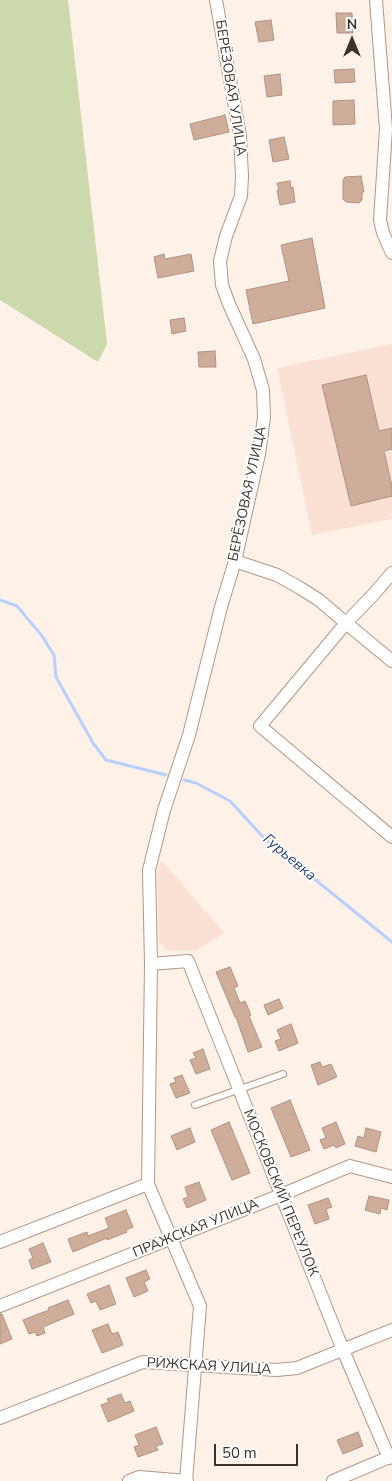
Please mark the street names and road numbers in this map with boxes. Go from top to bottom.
street label: БЕРЁЗОВАЯ УЛИЦА [211,19,249,157]
street label: БЕРЁЗОВАЯ УЛИЦА [225,425,271,563]
street label: МОСКОВСКИЙ ПЕРЕУЛОК [239,1107,321,1279]
street label: ПРАЖСКАЯ УЛИЦА [131,1196,261,1262]
street label: РИЖСКАЯ УЛИЦА [146,1355,272,1379]

